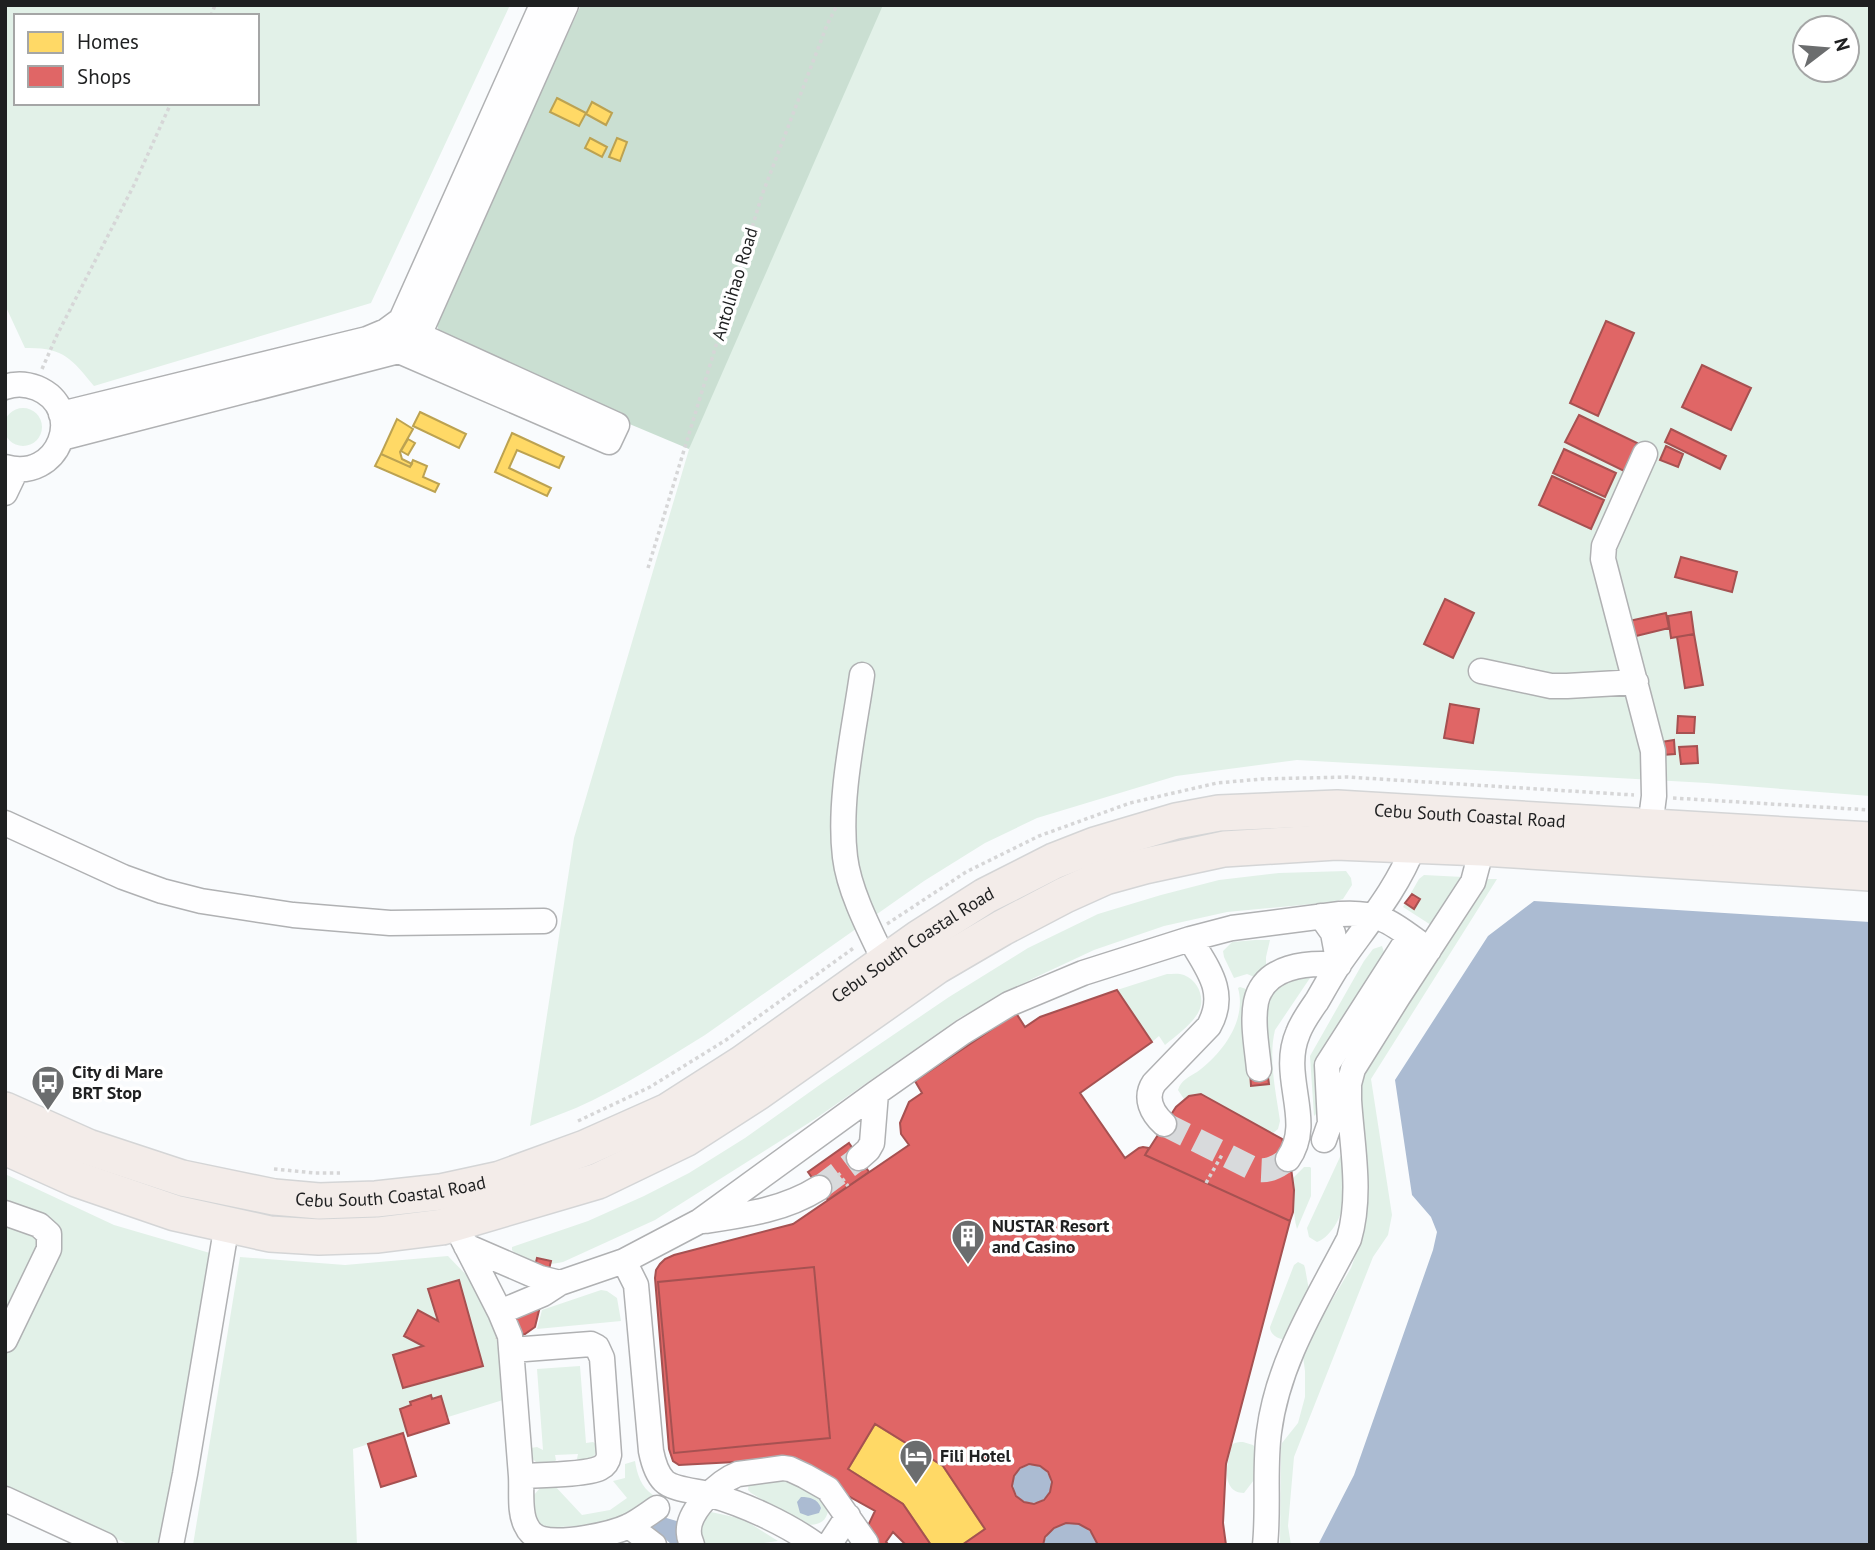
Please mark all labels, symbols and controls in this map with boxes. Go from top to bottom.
legend [14,14,259,105]
north arrow [1791,14,1861,84]
text: Homes [77,28,139,55]
text: N [1829,35,1856,54]
text: Shops [77,63,131,90]
street label: Antolihao Road [706,224,763,343]
street label: Cebu South Coastal Road [1373,798,1566,833]
street label: Cebu South Coastal Road [826,881,998,1008]
place label: City di Mare BRT Stop [72,1060,163,1104]
bus stop icon: City di Mare BRT Stop [29,1063,67,1112]
street label: Cebu South Coastal Road [294,1170,488,1212]
place label: NUSTAR Resort and Casino [992,1214,1110,1258]
building icon: NUSTAR Resort and Casino [949,1217,987,1266]
hotel icon: Fili Hotel [897,1437,935,1486]
place label: Fili Hotel [940,1444,1011,1467]

